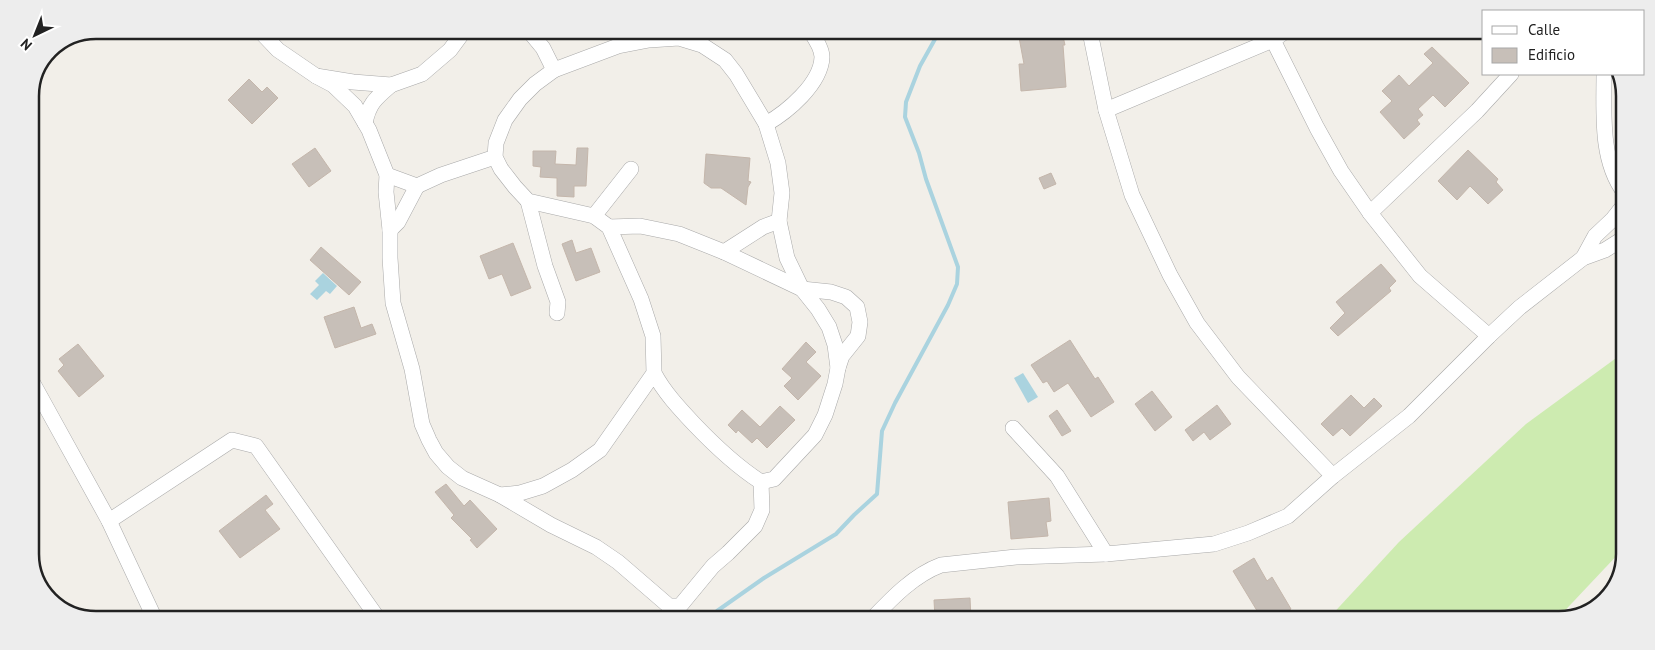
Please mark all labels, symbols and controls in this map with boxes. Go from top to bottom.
north arrow [10,10,60,60]
legend [1482,10,1645,75]
text: Calle [1528,20,1560,39]
text: N [17,35,36,54]
text: Edificio [1528,45,1575,64]

